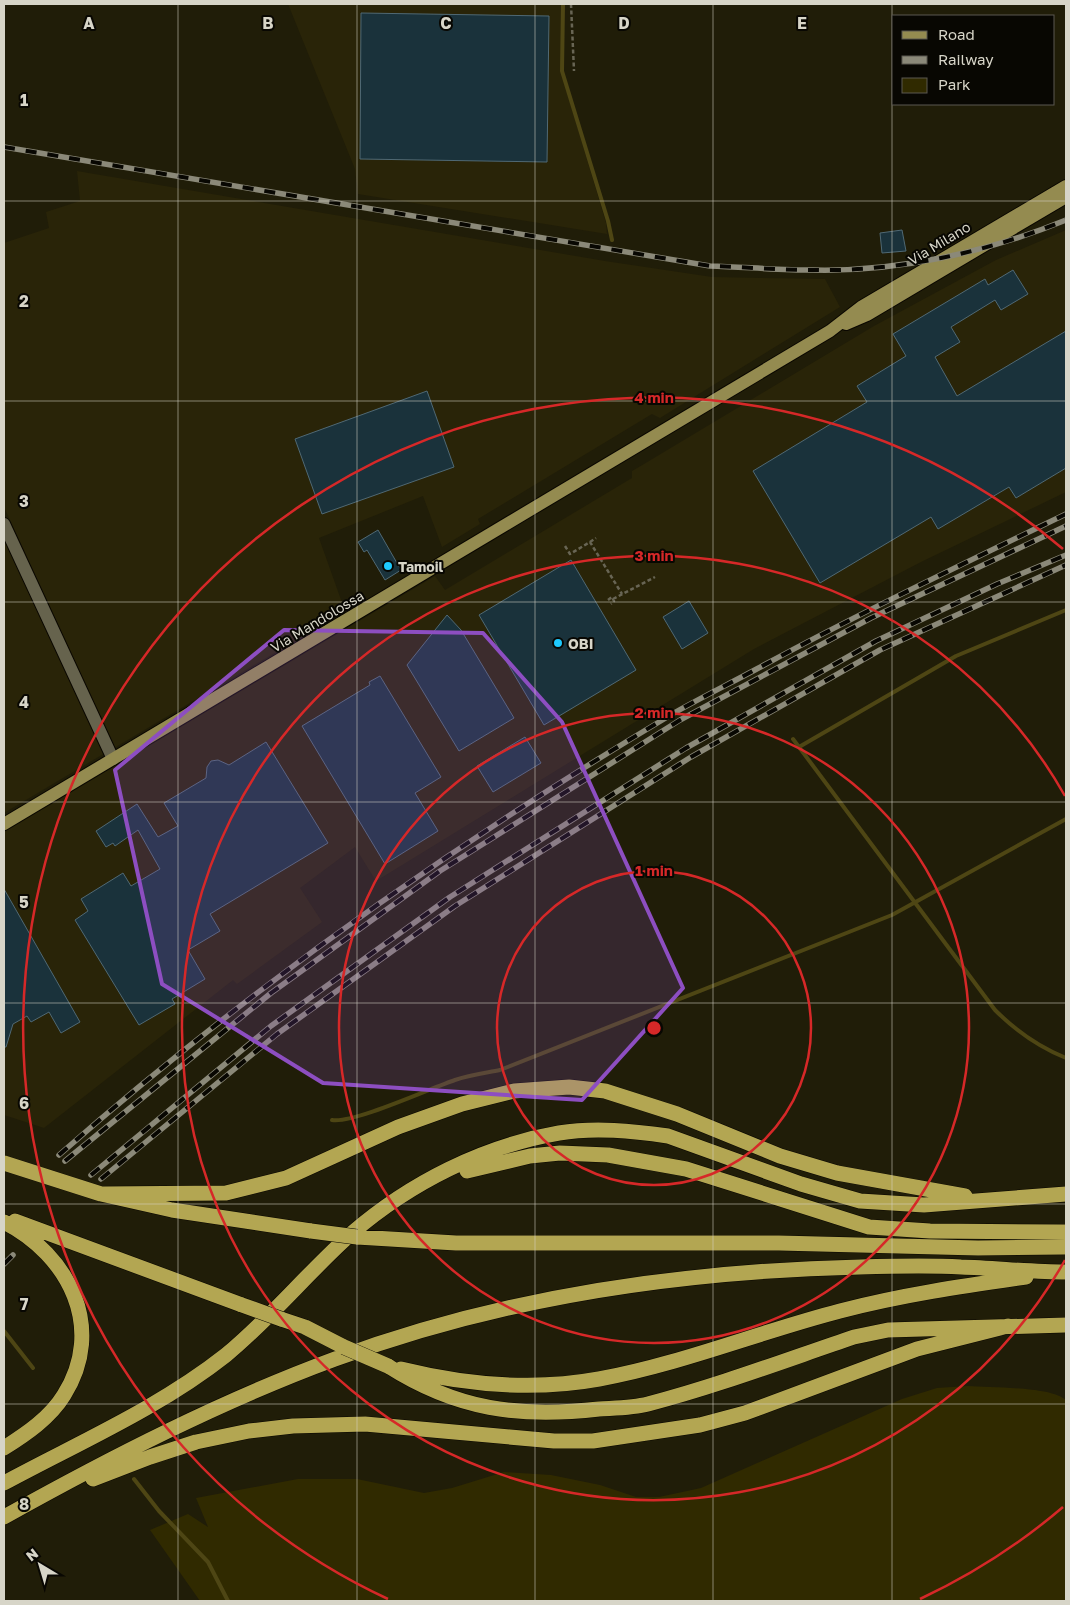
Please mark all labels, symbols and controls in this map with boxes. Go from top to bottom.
text: A [83,13,95,33]
text: B [262,13,274,33]
text: C [440,13,452,33]
text: D [618,13,630,33]
text: E [797,13,807,33]
legend [892,15,1055,105]
text: Road [938,25,975,43]
text: Railway [938,50,994,68]
text: Park [938,75,971,93]
text: 1 [20,90,28,110]
street label: Via Milano [905,218,973,268]
text: 2 [19,291,29,311]
text: 4 min [634,388,674,406]
text: 3 [19,491,29,511]
text: 3 min [634,546,674,564]
place label: Tamoil [398,558,444,575]
marker: Tamoil [382,560,394,572]
street label: Via Mandolossa [267,587,367,655]
place label: OBI [568,635,593,652]
marker: OBI [552,637,564,649]
text: 4 [19,692,29,712]
text: 2 min [634,703,674,721]
text: 1 min [635,861,673,879]
text: 5 [19,892,29,912]
centre of rings [645,1019,663,1037]
text: 6 [19,1093,29,1113]
text: 7 [20,1294,29,1314]
text: 8 [19,1494,29,1514]
north arrow [15,1540,65,1590]
text: N [22,1544,41,1564]

